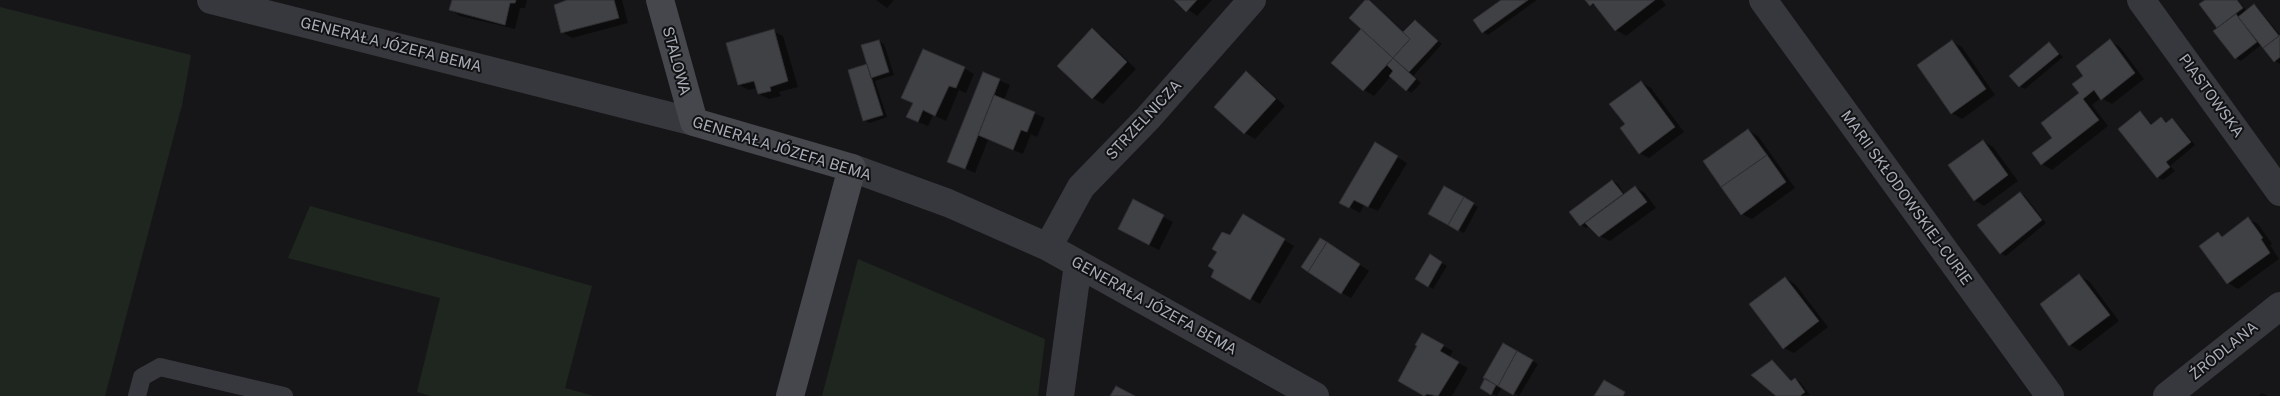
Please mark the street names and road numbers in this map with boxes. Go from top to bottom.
street label: GENERAŁA JÓZEFA BEMA [298,14,484,76]
street label: STALOWA [658,25,694,97]
street label: PIASTOWSKA [2175,51,2247,141]
street label: STRZELNICZA [1102,76,1186,164]
street label: MARII SKŁODOWSKIEJ-CURIE [1837,107,1975,289]
street label: GENERAŁA JÓZEFA BEMA [690,113,874,185]
street label: GENERAŁA JÓZEFA BEMA [1068,253,1240,359]
street label: ŹRÓDLANA [2186,318,2262,384]

